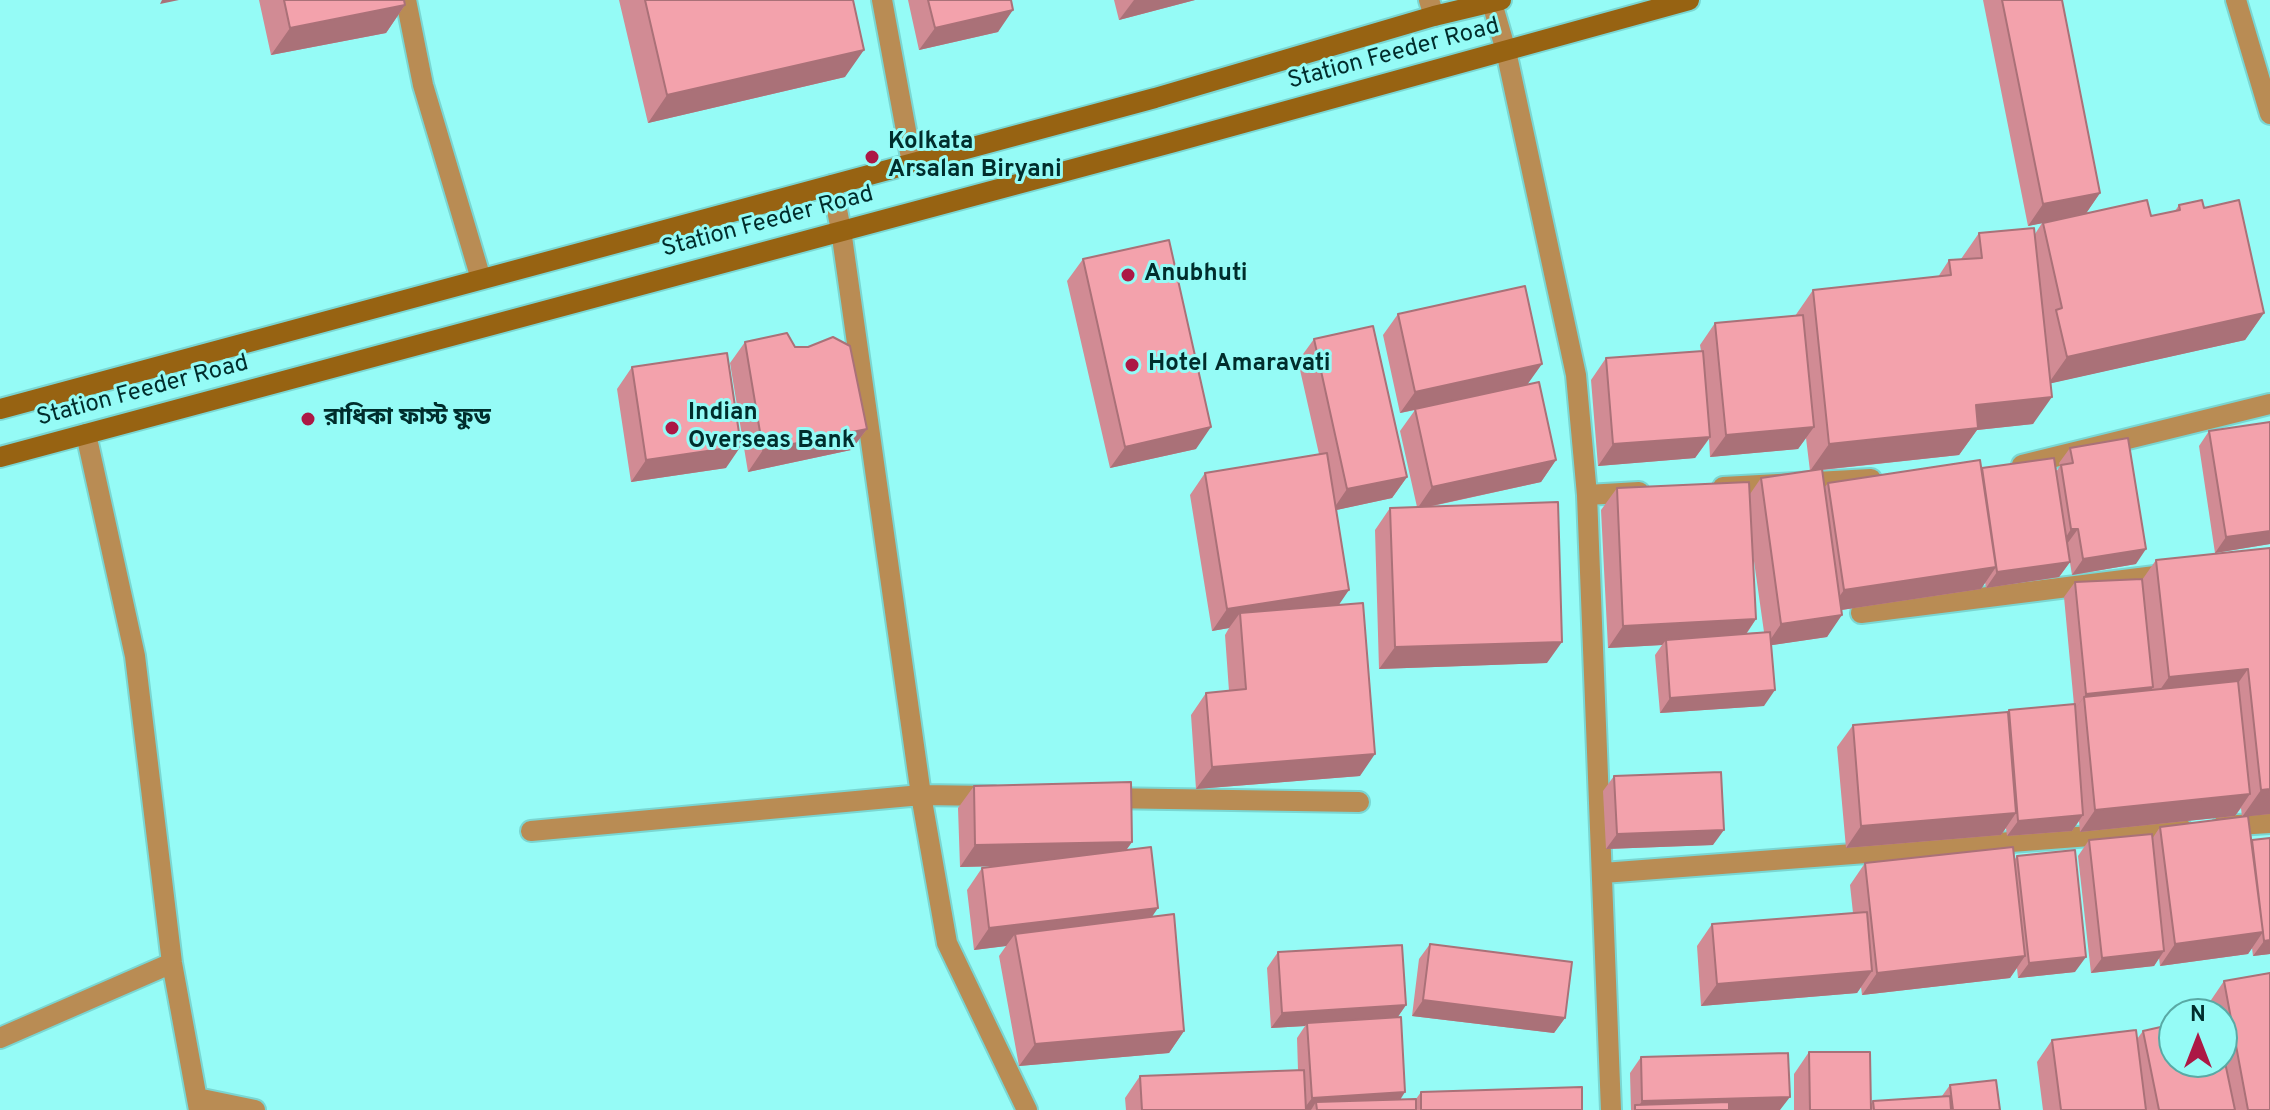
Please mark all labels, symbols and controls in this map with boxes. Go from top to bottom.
street label: Station Feeder Road [1285,13,1503,97]
place label: Kolkata Arsalan Biryani [888,129,1062,185]
marker: Kolkata Arsalan Biryani [863,148,881,166]
street label: Station Feeder Road [659,181,877,265]
place label: Anubhuti [1144,261,1248,289]
marker: Anubhuti [1119,266,1137,284]
street label: Station Feeder Road [34,350,252,434]
place label: Hotel Amaravati [1148,351,1331,379]
marker: Hotel Amaravati [1123,356,1141,374]
place label: Indian Overseas Bank [688,400,855,456]
place label: রাধিকা ফাস্ট ফুড [324,405,491,433]
marker: রাধিকা ফাস্ট ফুড [299,410,317,428]
marker: Indian Overseas Bank [663,419,681,437]
north arrow [2158,998,2238,1078]
text: N [2190,1002,2206,1029]

